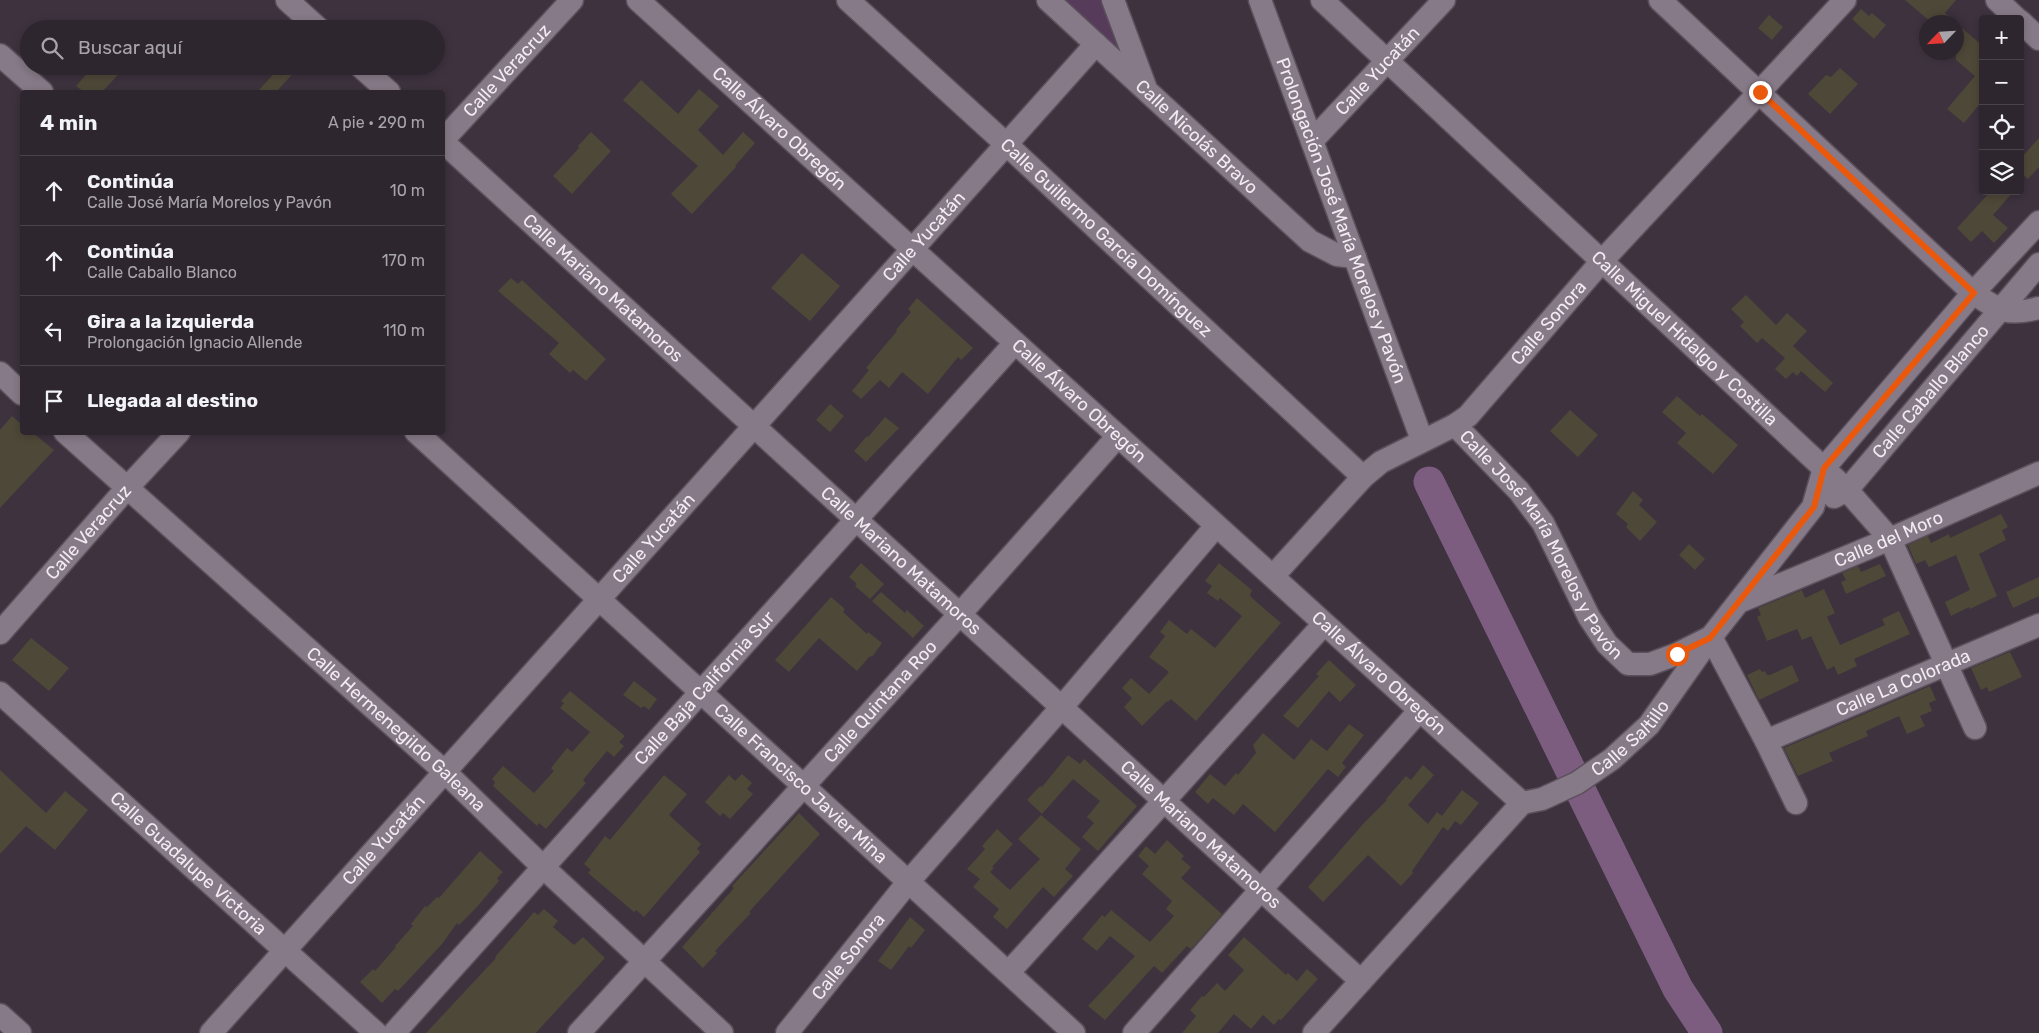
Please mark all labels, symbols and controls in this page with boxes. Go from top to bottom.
north arrow [1919,15,1964,60]
map controls [1979,15,2024,195]
button: + [1979,15,2024,60]
street label: Calle Veracruz [459,19,556,122]
search box [20,20,445,75]
street label: Calle Yucatán [1331,22,1424,120]
icon: search [38,34,66,62]
text: Buscar aquí [78,36,182,59]
street label: Prolongación José María Morelos y Pavón [1271,55,1411,386]
button: − [1979,60,2024,105]
street label: Calle Álvaro Obregón [708,62,851,195]
street label: Calle Nicolás Bravo [1131,75,1263,199]
route end [1749,81,1772,104]
button: locate [1979,105,2024,150]
text: 4 min [40,110,98,135]
text: A pie · 290 m [328,113,425,132]
street label: Calle Guillermo García Domínguez [996,134,1217,342]
button: layers [1979,150,2024,195]
text: Continúa [87,170,174,193]
icon: ahead [40,177,68,205]
text: 10 m [390,181,425,200]
street label: Calle Yucatán [878,187,970,286]
text: Calle José María Morelos y Pavón [87,193,332,212]
street label: Calle Mariano Matamoros [518,209,688,367]
text: Continúa [87,240,174,263]
street label: Calle Miguel Hidalgo y Costilla [1587,246,1782,431]
icon: ahead [40,247,68,275]
text: 170 m [382,251,425,270]
text: Calle Caballo Blanco [87,263,237,282]
street label: Calle Sonora [1506,276,1591,370]
text: Gira a la izquierda [87,310,254,333]
icon: left [40,317,68,345]
street label: Calle Caballo Blanco [1868,320,1994,463]
text: 110 m [383,321,425,340]
text: Prolongación Ignacio Allende [87,333,303,352]
street label: Calle Álvaro Obregón [1007,334,1151,467]
icon: arrive [40,387,68,415]
text: Llegada al destino [87,389,258,412]
street label: Calle José María Morelos y Pavón [1455,425,1627,664]
street label: Calle Veracruz [41,480,136,584]
street label: Calle Mariano Matamoros [816,482,986,640]
street label: Calle Yucatán [608,488,700,588]
street label: Calle del Moro [1831,506,1946,572]
street label: Calle Álvaro Obregón [1307,606,1451,740]
street label: Calle Baja California Sur [630,607,779,770]
street label: Calle Quintana Roo [819,636,942,767]
street label: Calle Hermenegildo Galeana [302,642,490,816]
route start [1666,643,1689,666]
street label: Calle La Colorada [1833,644,1974,721]
street label: Calle Saltillo [1587,696,1674,781]
street label: Calle Francisco Javier Mina [709,699,892,868]
street label: Calle Mariano Matamoros [1116,756,1286,914]
street label: Calle Guadalupe Victoria [106,787,271,940]
street label: Calle Yucatán [338,790,430,890]
street label: Calle Sonora [807,909,890,1004]

